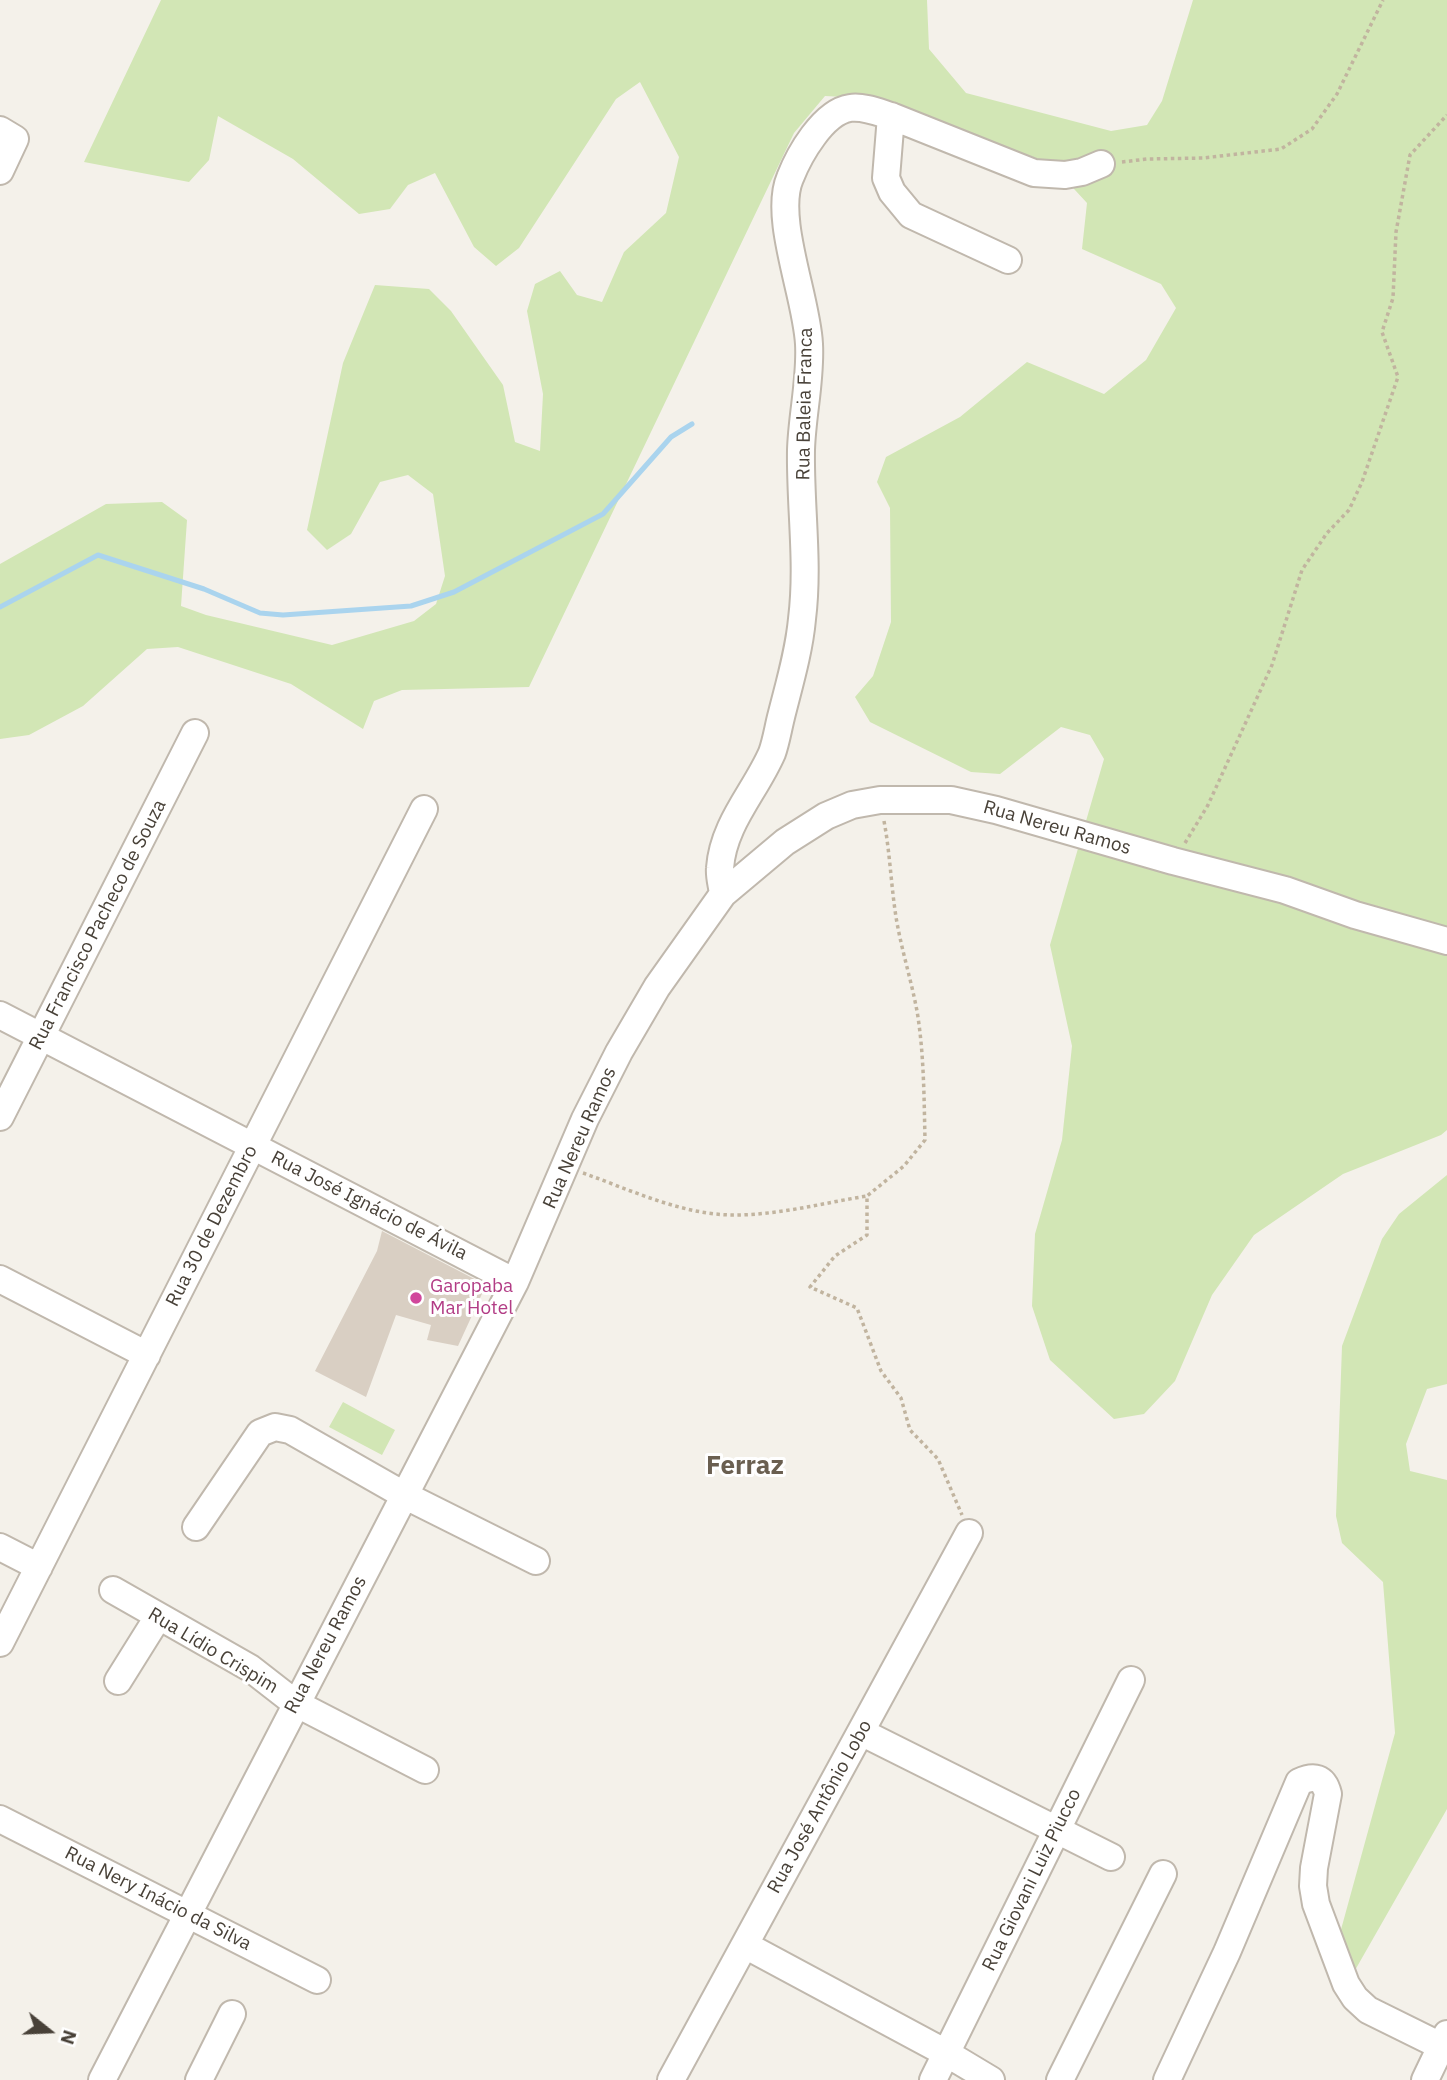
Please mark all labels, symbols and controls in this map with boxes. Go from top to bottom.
street label: Rua Baleia Franca [792,327,818,481]
street label: Rua Francisco Pacheco de Souza [25,796,171,1054]
street label: Rua Nereu Ramos [981,796,1133,860]
street label: Rua Nereu Ramos [539,1064,621,1212]
street label: Rua 30 de Dezembro [161,1141,263,1311]
street label: Rua José Ignácio de Ávila [267,1147,471,1265]
place label: Garopaba Mar Hotel [430,1276,513,1320]
marker: Garopaba Mar Hotel [408,1290,424,1306]
district label: Ferraz [706,1450,784,1482]
street label: Rua Nereu Ramos [280,1572,372,1718]
street label: Rua Lídio Crispim [144,1603,282,1699]
street label: Rua José Antônio Lobo [763,1716,877,1898]
street label: Rua Giovani Luiz Piucco [978,1785,1086,1975]
street label: Rua Nery Inácio da Silva [61,1842,255,1956]
north arrow [14,1996,84,2066]
text: N [55,2027,83,2048]

